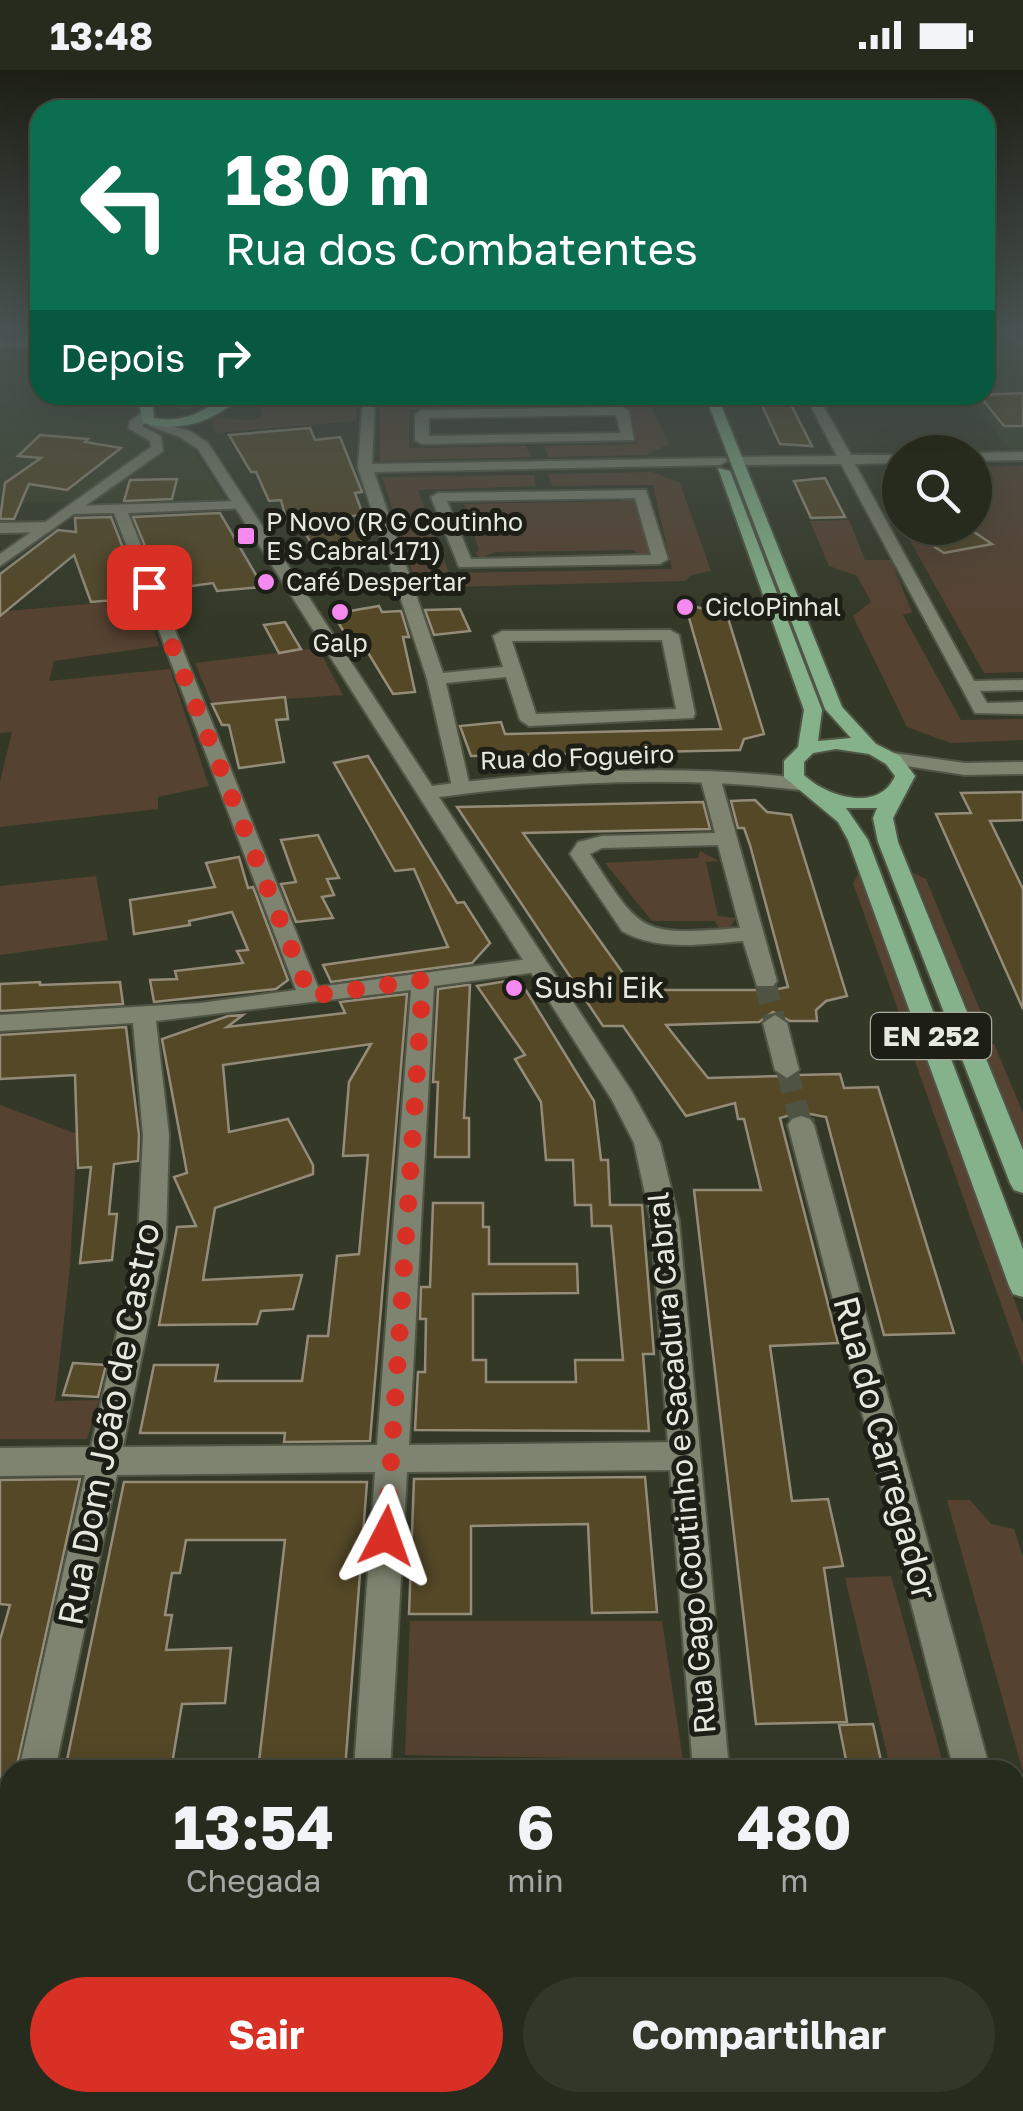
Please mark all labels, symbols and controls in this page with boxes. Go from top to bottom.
text: 13:48 [50,13,153,58]
text: 180 m [225,136,430,220]
icon: left [60,140,190,270]
text: Rua dos Combatentes [225,221,698,275]
icon: right [205,330,260,385]
text: Depois [60,335,185,380]
map controls [882,435,992,545]
button: search [882,435,992,545]
place label: P Novo (R G Coutinho E S Cabral 171) [266,506,523,566]
marker: P Novo (R G Coutinho E S Cabral 171) [235,525,257,547]
pin [107,545,192,630]
icon: arrive [122,560,177,615]
place label: Café Despertar [286,566,466,597]
marker: Café Despertar [255,571,277,593]
place label: CicloPinhal [705,591,841,622]
marker: CicloPinhal [674,596,696,618]
marker: Galp [329,601,351,623]
place label: Galp [312,627,368,658]
street label: Rua do Fogueiro [479,738,675,775]
place label: Sushi Eik [534,969,665,1005]
marker: Sushi Eik [503,977,525,999]
road number: EN 252 [871,1013,991,1059]
street label: Rua Gago Coutinho e Sacadura Cabral [639,1191,723,1736]
street label: Rua Dom João de Castro [48,1219,168,1629]
street label: Rua do Carregador [825,1291,947,1604]
position arrow [334,1484,438,1588]
text: 13:54 [173,1790,334,1862]
text: 6 [516,1790,555,1862]
text: 480 [737,1790,852,1862]
text: Chegada [186,1861,321,1899]
text: min [507,1861,564,1899]
text: m [780,1861,809,1899]
button: Sair [30,1977,503,2092]
button: Compartilhar [523,1977,995,2092]

